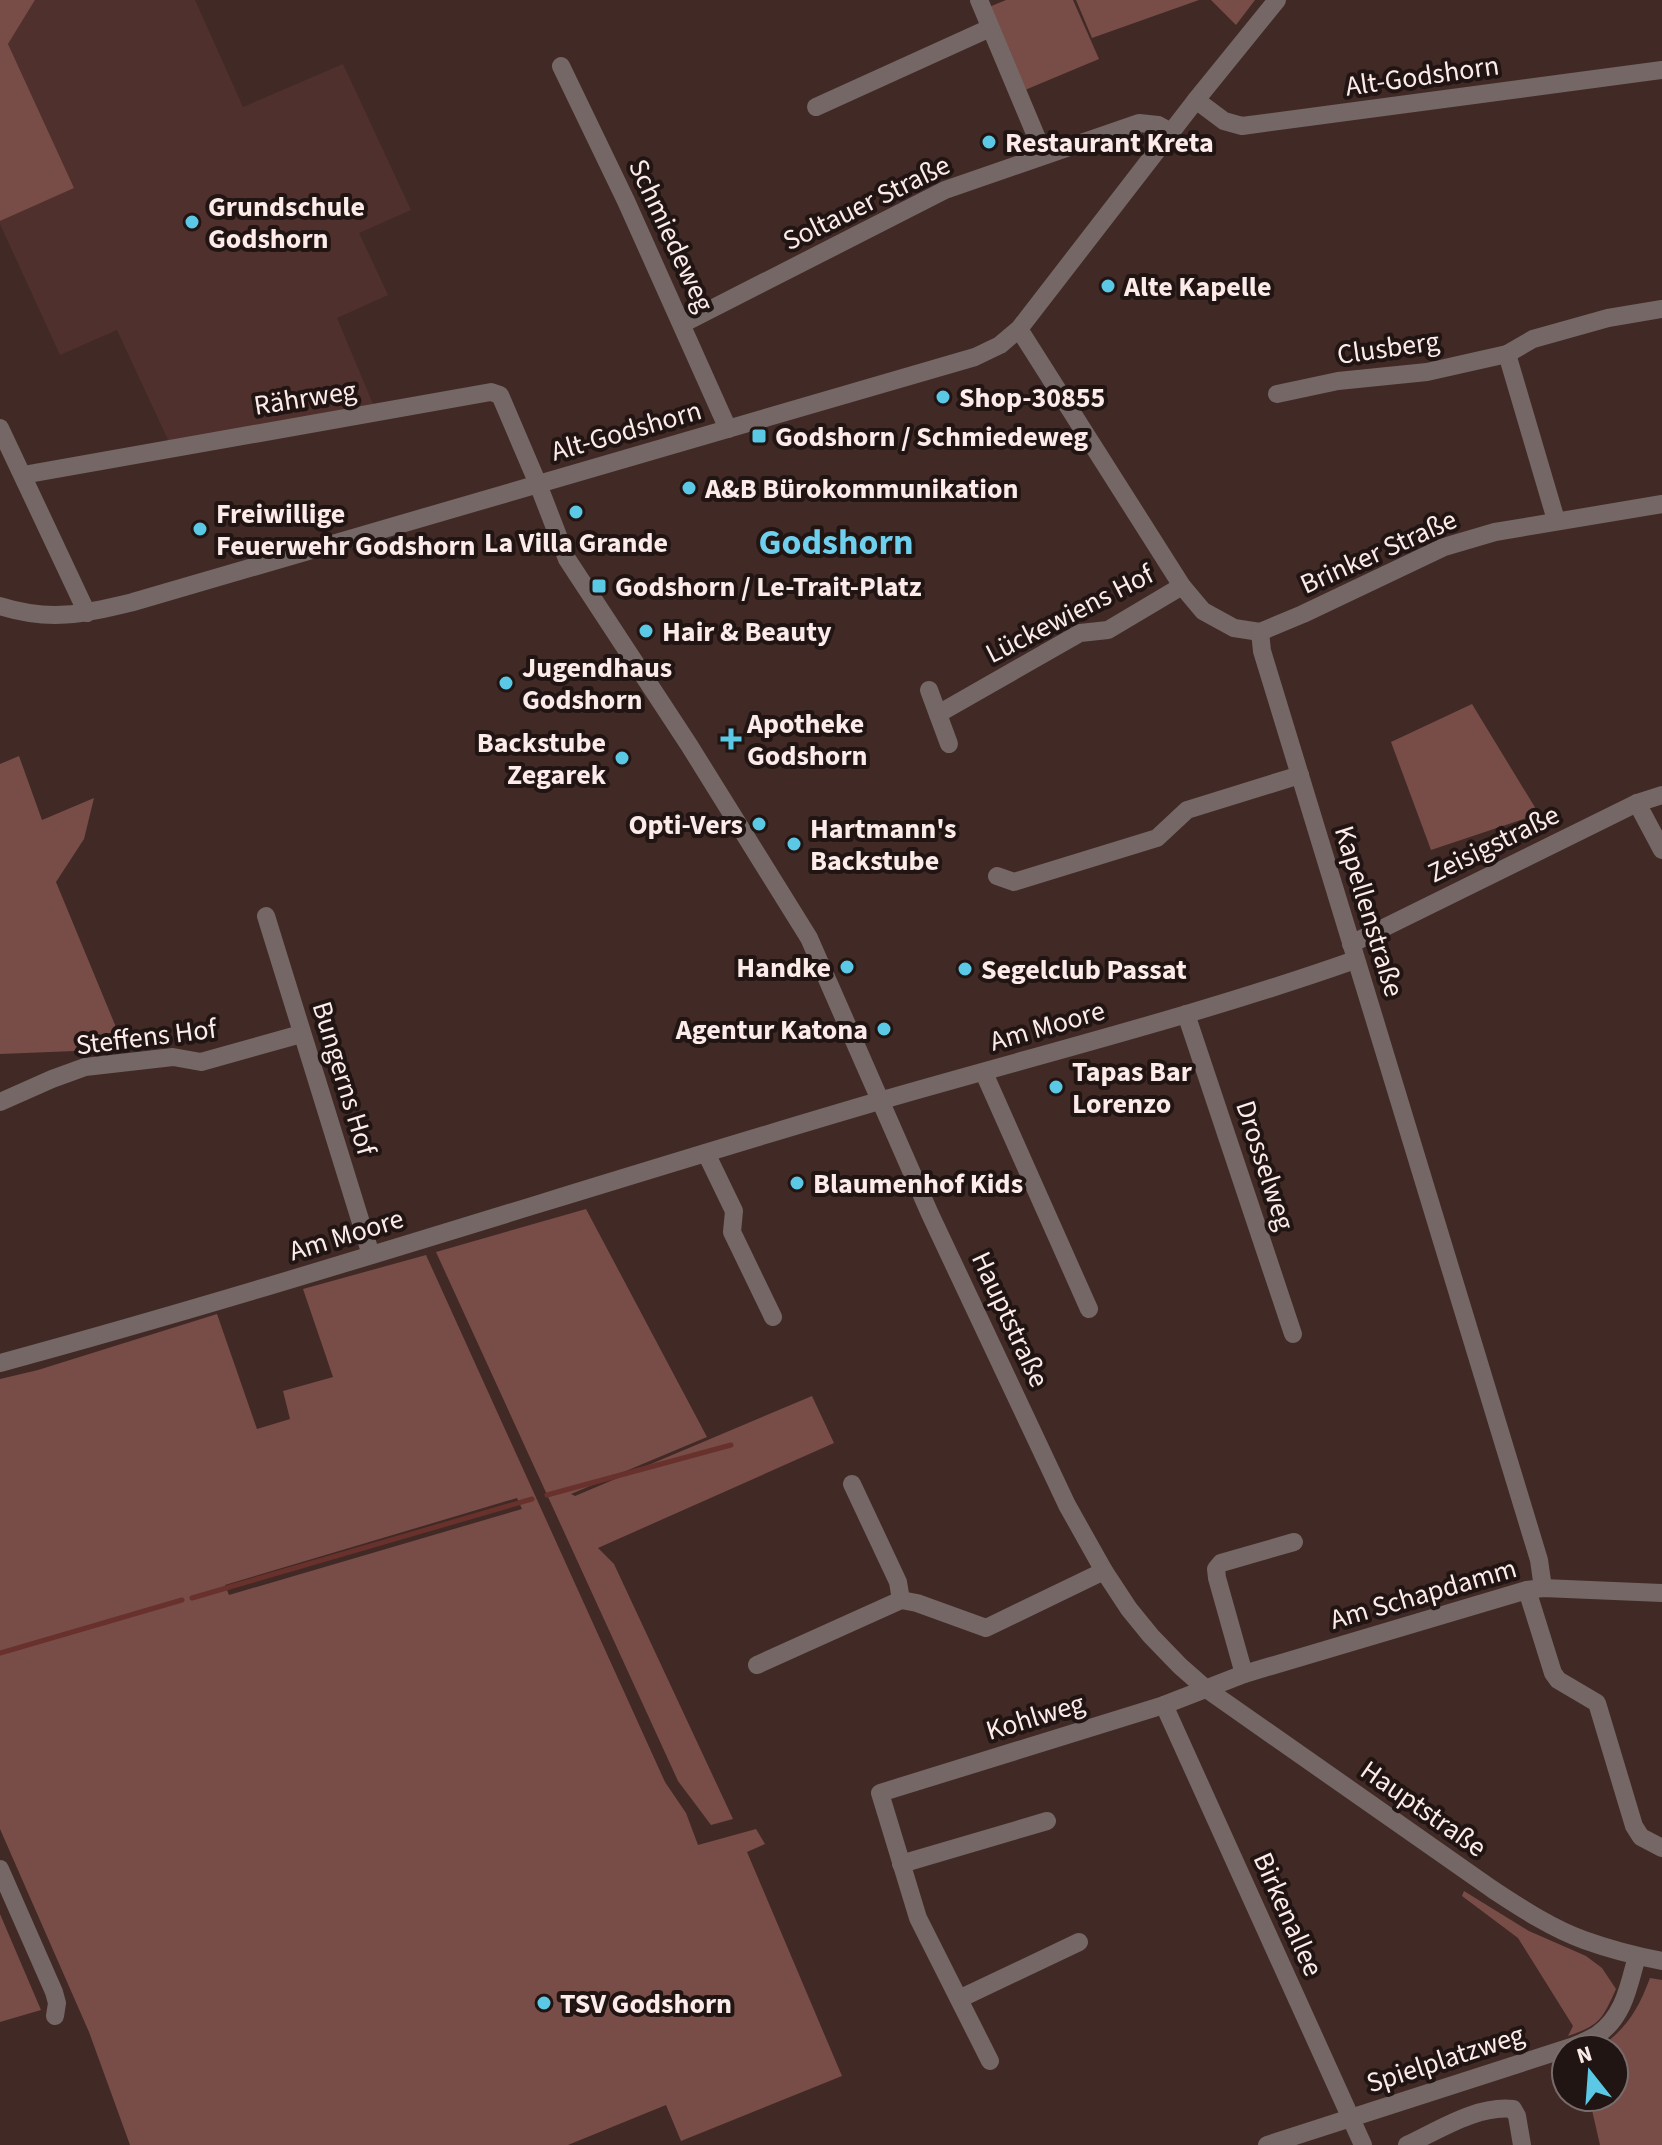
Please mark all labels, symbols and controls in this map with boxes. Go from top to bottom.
street label: Alt-Godshorn [1343,45,1502,107]
place label: Restaurant Kreta [1005,123,1214,163]
marker: Restaurant Kreta [980,133,998,151]
street label: Soltauer Straße [776,145,957,261]
street label: Schmiedeweg [618,153,724,318]
place label: Grundschule Godshorn [208,187,365,259]
marker: Grundschule Godshorn [183,213,201,231]
place label: Alte Kapelle [1123,267,1271,307]
marker: Alte Kapelle [1099,277,1117,295]
street label: Clusberg [1334,321,1442,375]
street label: Rährweg [251,370,359,426]
place label: Shop-30855 [959,378,1105,418]
marker: Shop-30855 [934,388,952,406]
street label: Alt-Godshorn [546,390,706,472]
place label: Godshorn / Schmiedeweg [775,417,1088,457]
marker: Godshorn / Schmiedeweg [750,427,768,445]
place label: A&B Bürokommunikation [704,469,1019,509]
marker: A&B Bürokommunikation [680,479,698,497]
place label: Freiwillige Feuerwehr Godshorn [216,494,476,566]
street label: Brinker Straße [1294,499,1463,604]
marker: La Villa Grande [567,503,585,521]
district label: Godshorn [759,517,913,568]
marker: Freiwillige Feuerwehr Godshorn [191,520,209,538]
place label: La Villa Grande [484,523,668,563]
street label: Lückewiens Hof [978,554,1161,673]
place label: Godshorn / Le-Trait-Platz [615,567,922,607]
marker: Godshorn / Le-Trait-Platz [590,577,608,595]
place label: Hair & Beauty [662,612,832,652]
marker: Hair & Beauty [637,622,655,640]
place label: Jugendhaus Godshorn [522,648,672,720]
marker: Jugendhaus Godshorn [497,674,515,692]
place label: Apotheke Godshorn [746,704,868,776]
place label: Backstube Zegarek [477,723,607,795]
marker: Apotheke Godshorn [722,730,740,748]
marker: Backstube Zegarek [613,749,631,767]
street label: Zeisigstraße [1421,795,1566,893]
place label: Opti-Vers [628,805,743,845]
place label: Hartmann's Backstube [810,809,957,881]
marker: Opti-Vers [750,815,768,833]
street label: Kapellenstraße [1324,821,1414,1002]
marker: Hartmann's Backstube [785,835,803,853]
place label: Handke [736,948,831,988]
place label: Segelclub Passat [981,950,1187,990]
marker: Handke [838,958,856,976]
marker: Segelclub Passat [956,960,974,978]
street label: Am Moore [985,990,1110,1061]
street label: Bungerns Hof [302,997,387,1161]
street label: Steffens Hof [74,1008,219,1065]
place label: Agentur Katona [675,1010,868,1050]
marker: Agentur Katona [875,1020,893,1038]
place label: Tapas Bar Lorenzo [1072,1052,1193,1124]
marker: Tapas Bar Lorenzo [1047,1078,1065,1096]
street label: Drosselweg [1225,1095,1305,1235]
place label: Blaumenhof Kids [813,1164,1023,1204]
marker: Blaumenhof Kids [788,1174,806,1192]
street label: Am Moore [284,1199,409,1271]
street label: Hauptstraße [961,1245,1059,1394]
street label: Am Schapdamm [1325,1548,1521,1640]
street label: Kohlweg [981,1683,1090,1751]
street label: Hauptstraße [1352,1751,1495,1867]
street label: Birkenallee [1243,1846,1333,1983]
place label: TSV Godshorn [560,1984,732,2024]
marker: TSV Godshorn [535,1994,553,2012]
street label: Spielplatzweg [1361,2015,1529,2103]
north arrow [1550,2033,1630,2113]
text: N [1573,2037,1596,2072]

